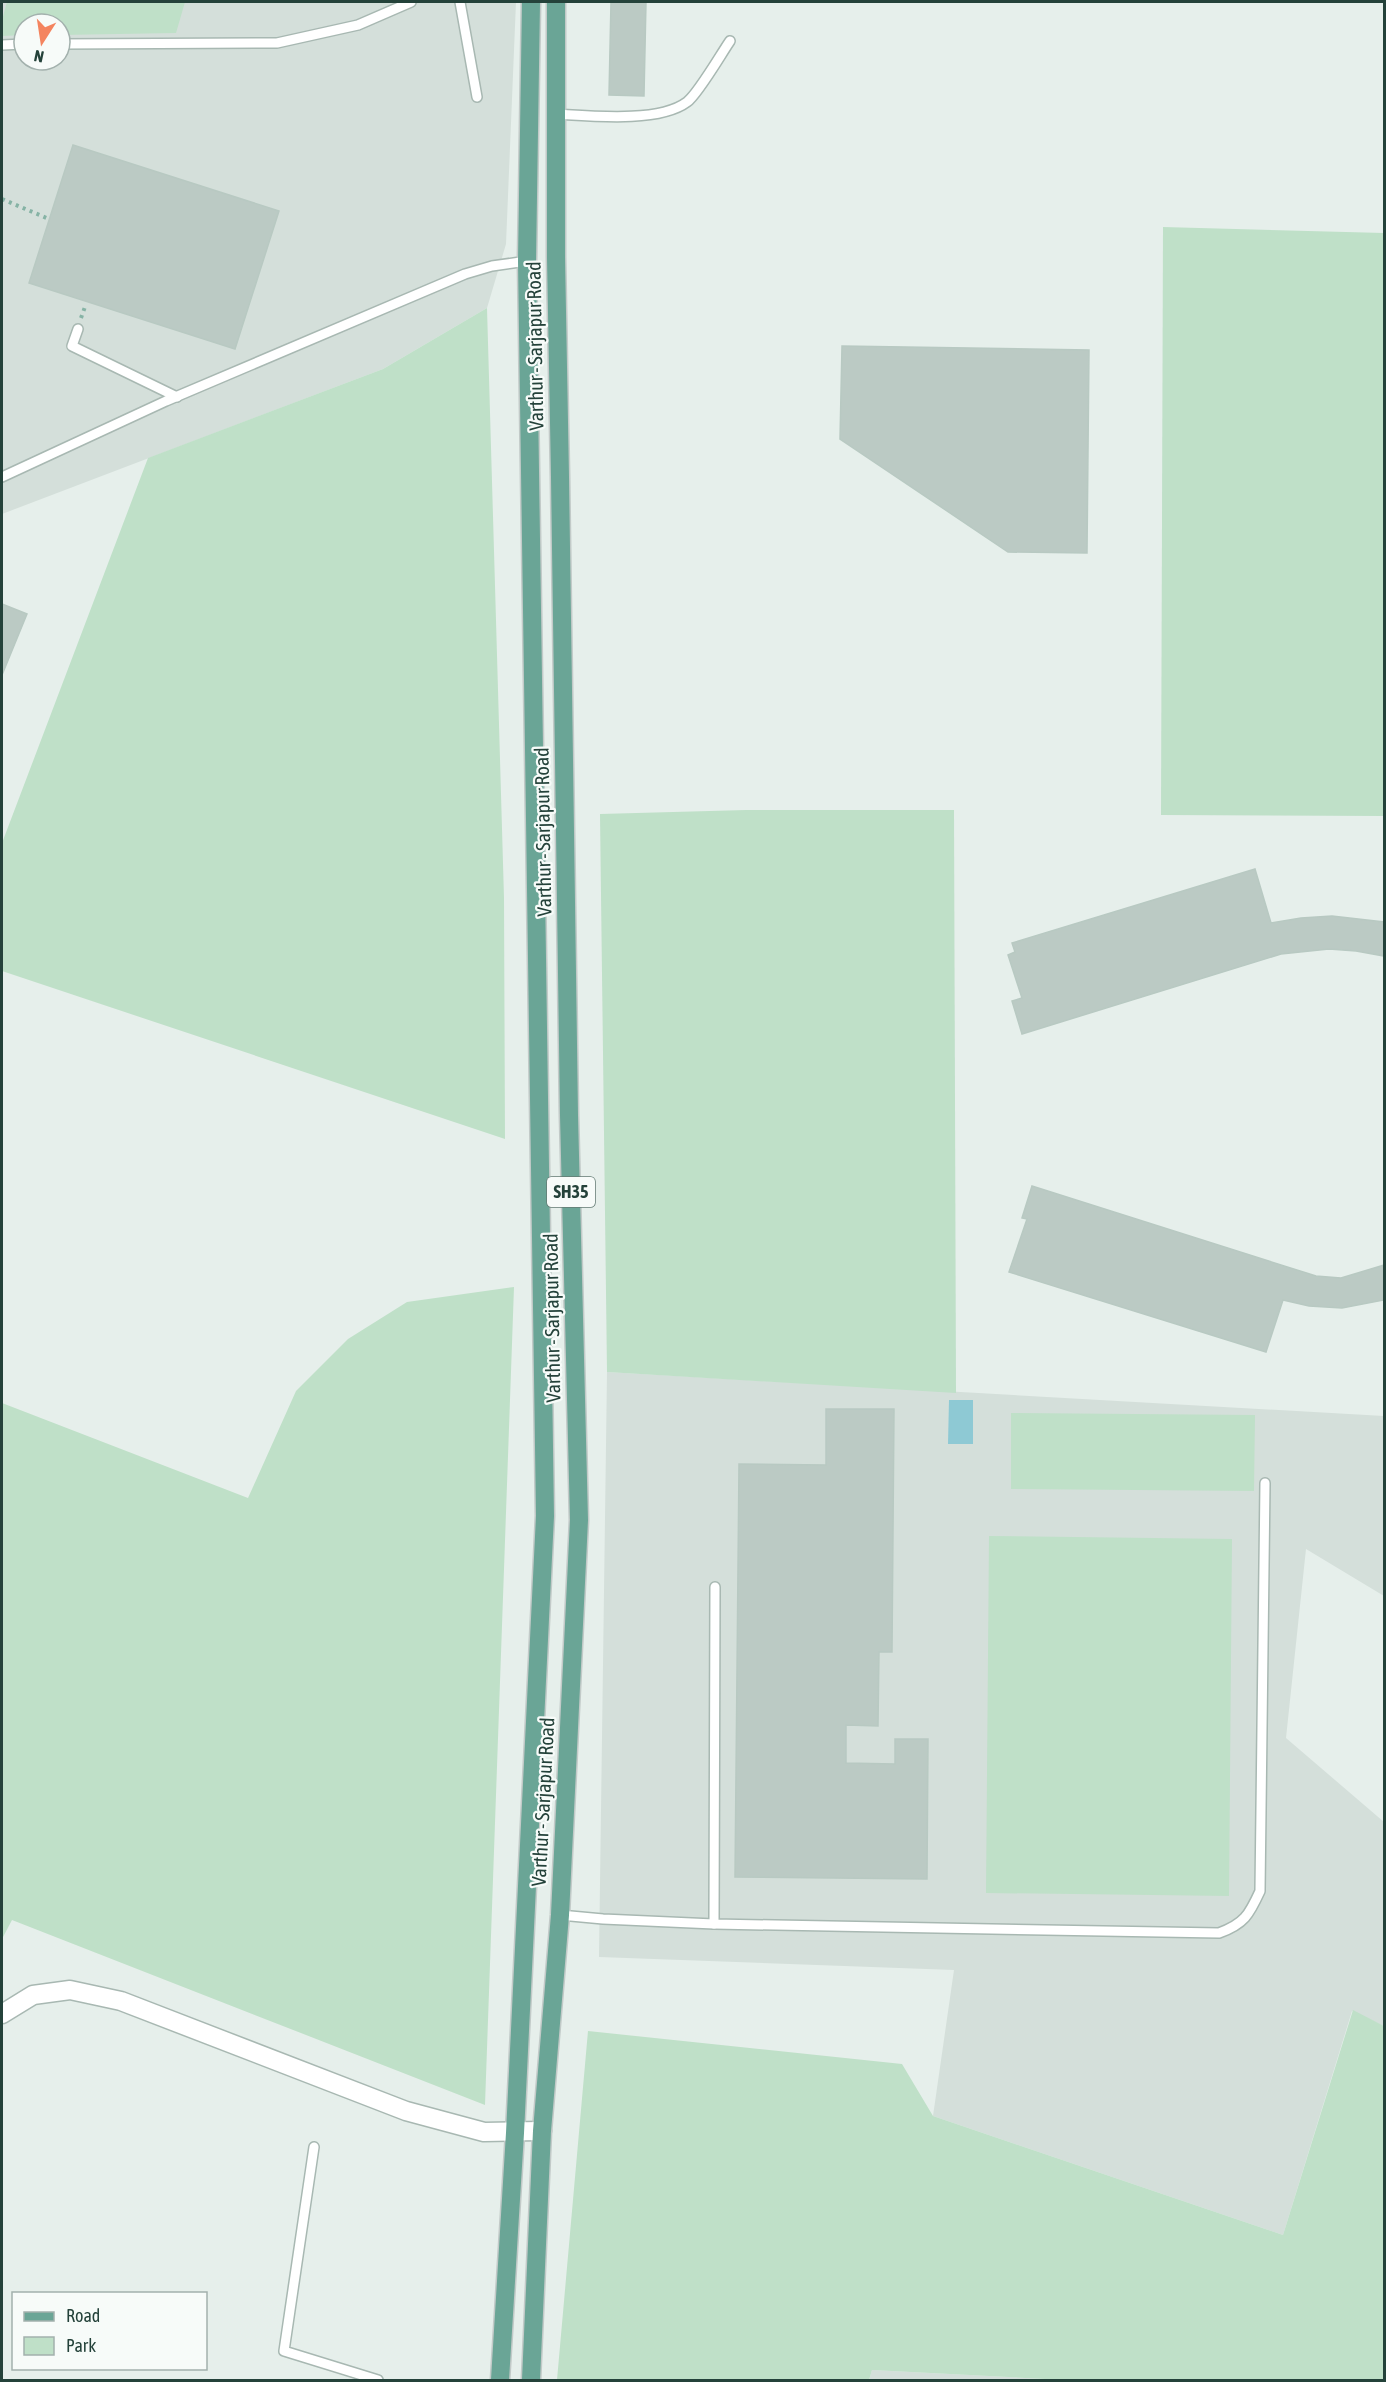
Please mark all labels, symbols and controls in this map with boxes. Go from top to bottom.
north arrow [12,12,72,72]
text: N [32,47,45,66]
street label: Varthur - Sarjapur Road [522,261,547,431]
street label: Varthur - Sarjapur Road [530,747,555,917]
road number: SH35 [547,1177,595,1207]
street label: Varthur - Sarjapur Road [539,1233,564,1403]
street label: Varthur - Sarjapur Road [527,1717,558,1887]
legend [12,2292,207,2370]
text: Road [66,2305,100,2326]
text: Park [66,2335,96,2356]

